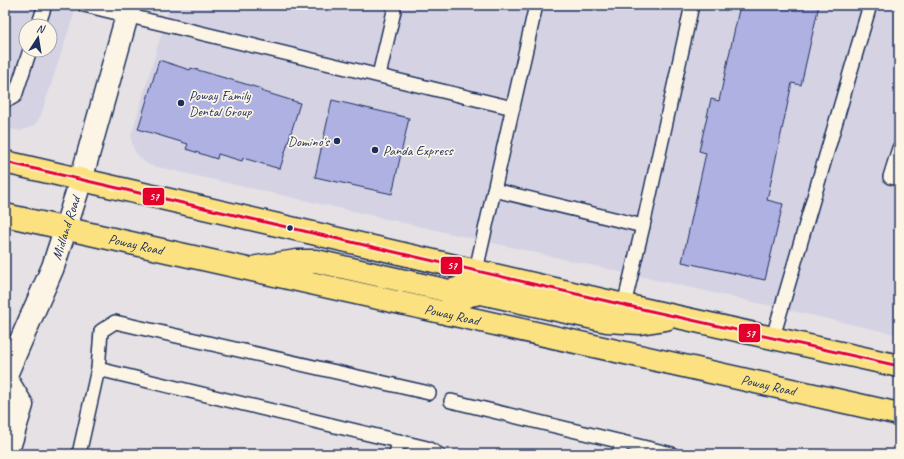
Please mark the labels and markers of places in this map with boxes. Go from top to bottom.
place label: Poway Family Dental Group [189,87,252,120]
marker: Poway Family Dental Group [176,98,186,108]
place label: Domino's [288,133,330,150]
marker: Domino's [332,136,342,146]
place label: Panda Express [383,142,454,159]
marker: Panda Express [370,145,380,155]
unlabelled marker [285,223,295,233]

